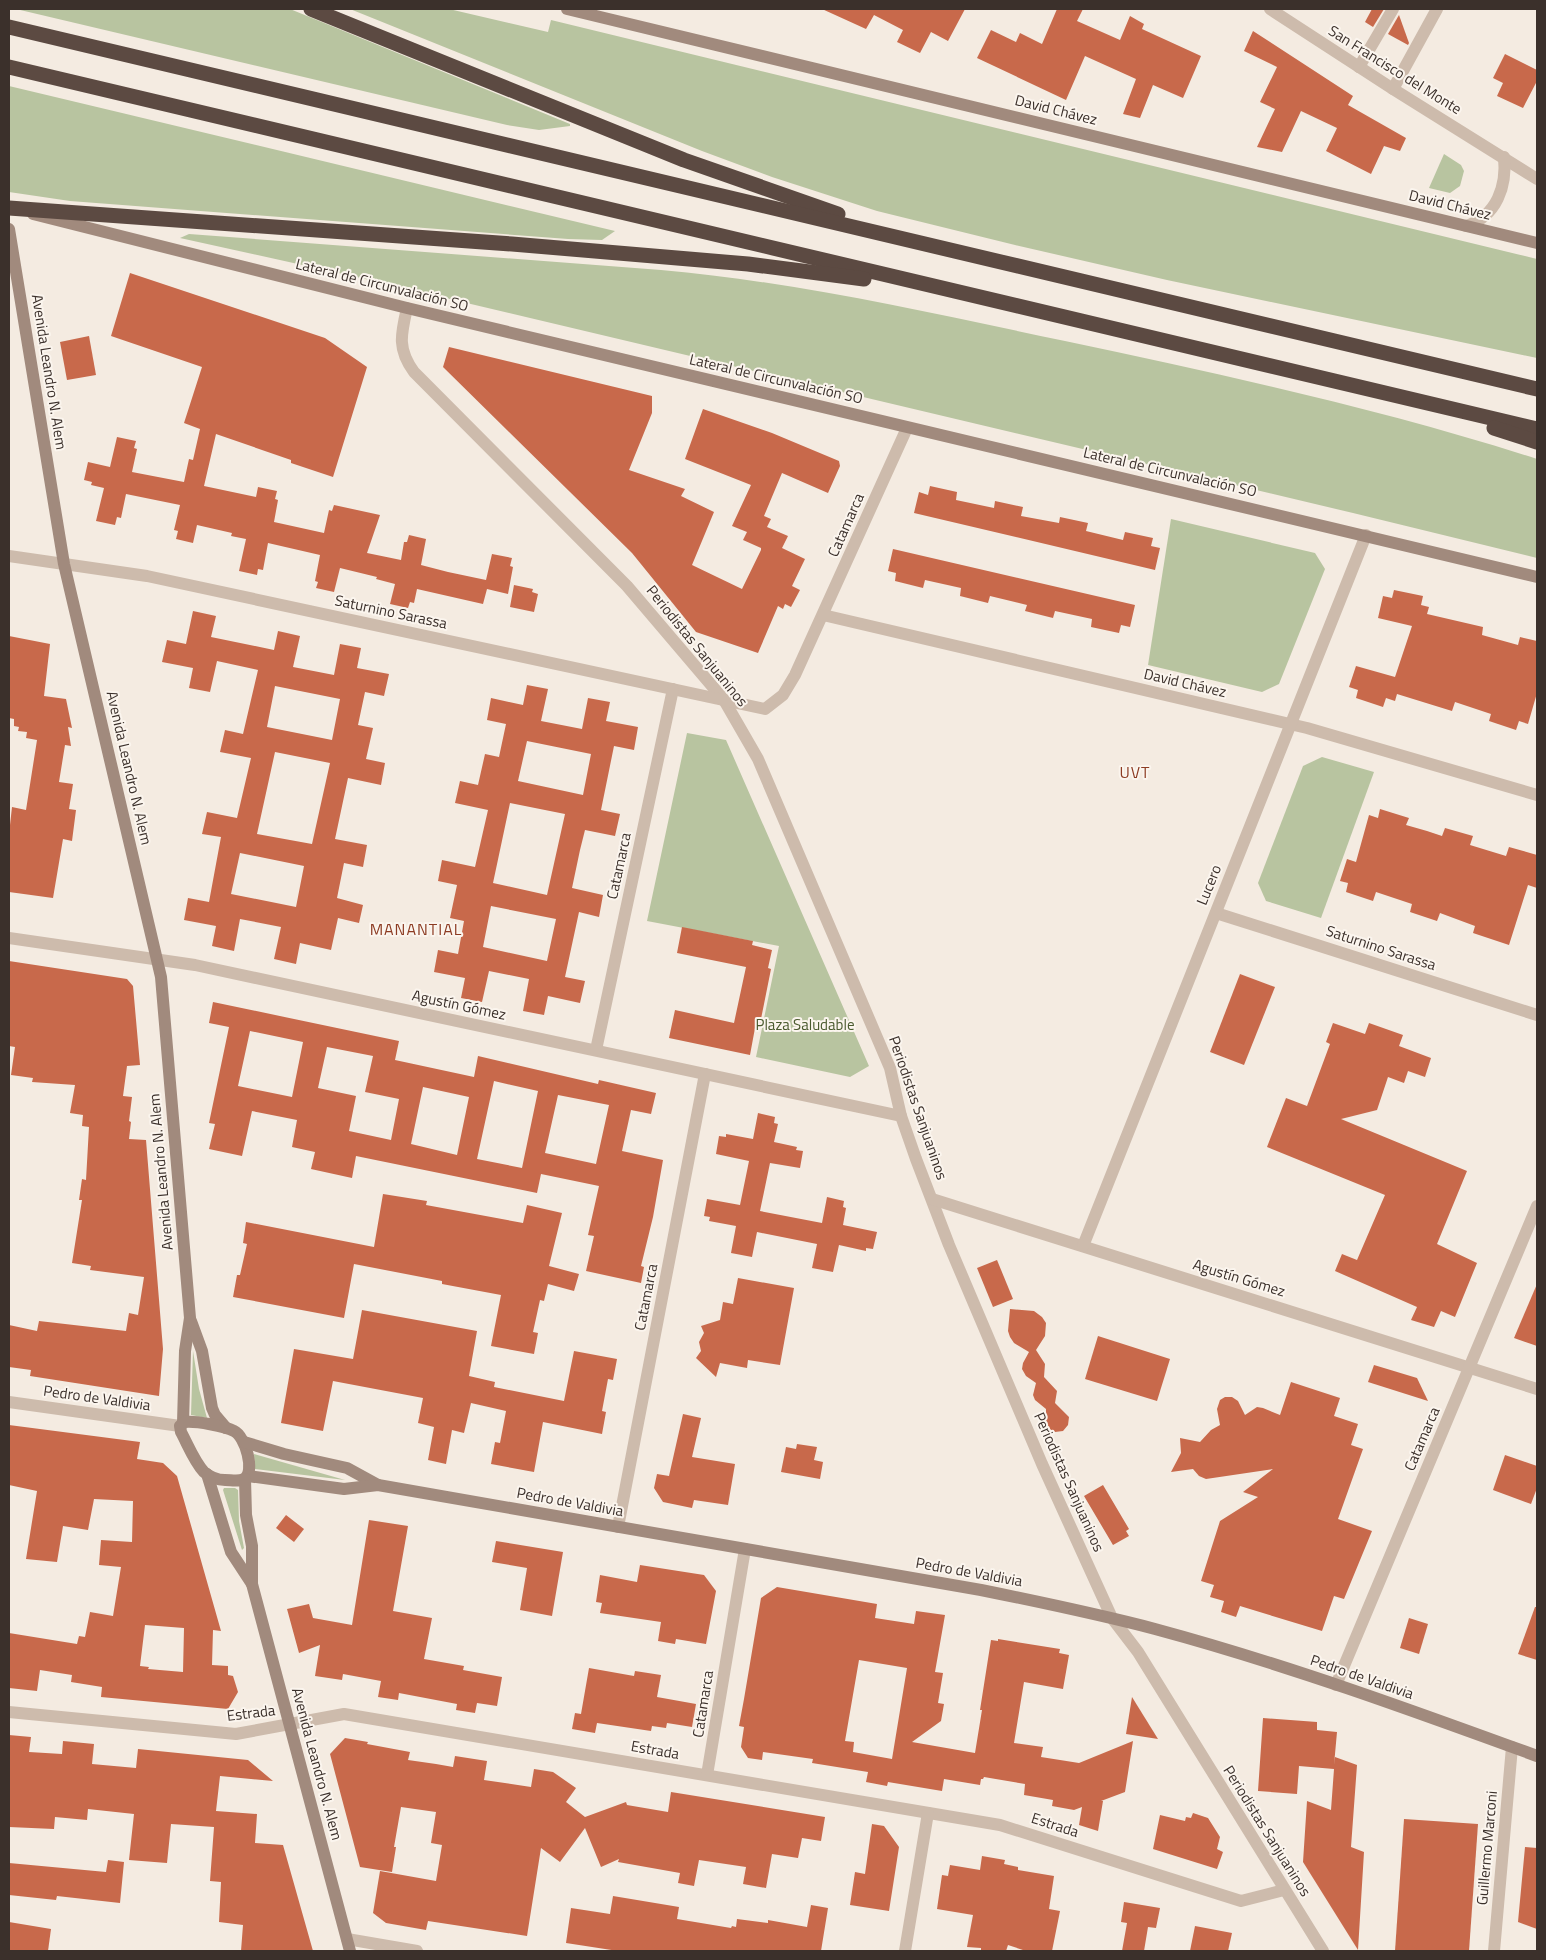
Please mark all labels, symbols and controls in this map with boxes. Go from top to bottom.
street label: San Francisco del Monte [1324,19,1466,120]
street label: David Chávez [1013,88,1100,131]
street label: David Chávez [1407,183,1494,226]
street label: Lateral de Circunvalación SO [293,252,471,317]
street label: Avenida Leandro N. Alem [26,293,73,451]
street label: Lateral de Circunvalación SO [687,347,865,410]
street label: Lateral de Circunvalación SO [1081,440,1259,503]
street label: Catamarca [821,489,870,560]
street label: Periodistas Sanjuaninos [641,580,754,712]
street label: Saturnino Sarassa [333,588,450,635]
street label: David Chávez [1142,662,1229,703]
street label: Avenida Leandro N. Alem [101,689,158,847]
district label: UVT [1119,760,1151,784]
street label: Catamarca [600,830,637,901]
street label: Lucero [1190,861,1227,909]
district label: MANANTIAL [370,917,462,941]
street label: Saturnino Sarassa [1323,919,1440,976]
street label: Agustín Gómez [410,983,508,1026]
park label: Plaza Saludable [756,1013,854,1036]
street label: Periodistas Sanjuaninos [883,1033,954,1183]
street label: Avenida Leandro N. Alem [142,1093,179,1251]
street label: Agustín Gómez [1190,1253,1288,1303]
street label: Catamarca [628,1261,663,1332]
street label: Pedro de Valdivia [42,1379,153,1416]
street label: Catamarca [1398,1403,1446,1474]
street label: Periodistas Sanjuaninos [1028,1408,1111,1555]
street label: Pedro de Valdivia [515,1481,626,1522]
street label: Pedro de Valdivia [914,1551,1025,1592]
street label: Pedro de Valdivia [1307,1648,1417,1705]
street label: Catamarca [686,1668,719,1739]
street label: Avenida Leandro N. Alem [286,1685,349,1843]
street label: Estrada [225,1698,277,1727]
street label: Estrada [629,1734,682,1765]
street label: Periodistas Sanjuaninos [1218,1761,1317,1901]
street label: Guillermo Marconi [1470,1790,1503,1906]
street label: Estrada [1028,1806,1082,1843]

